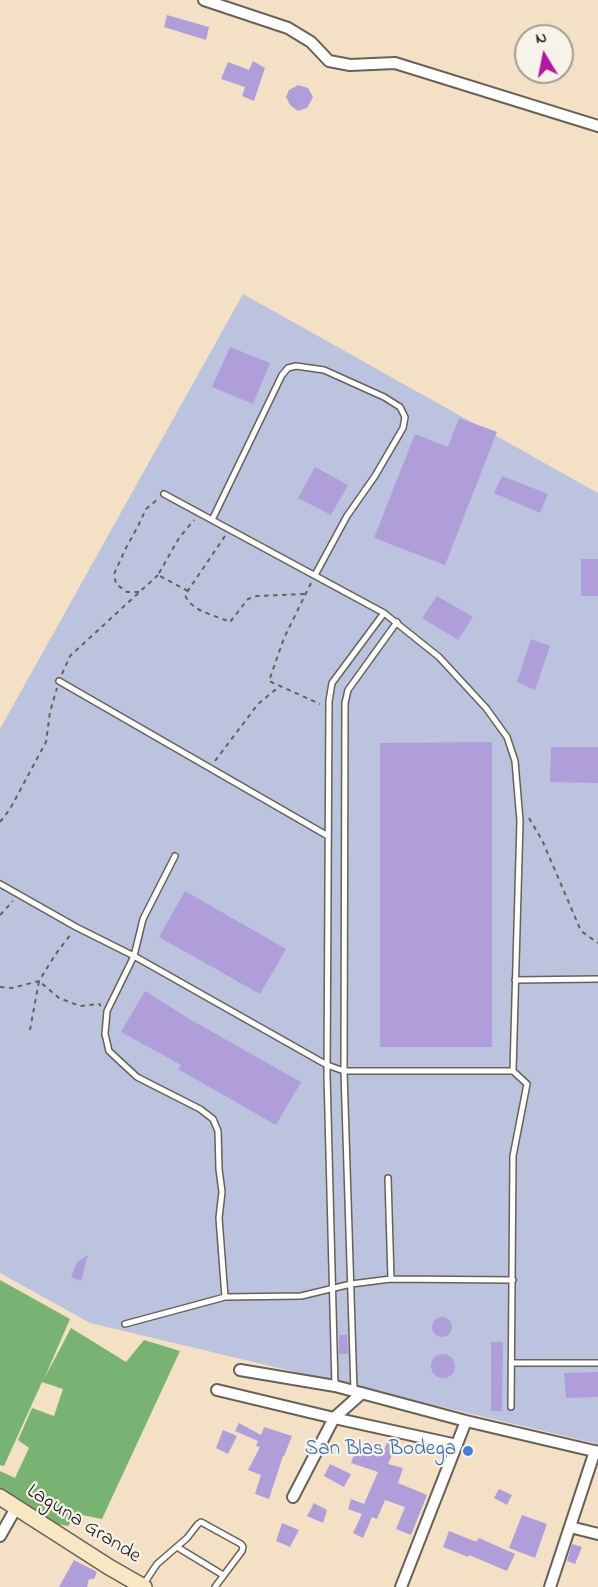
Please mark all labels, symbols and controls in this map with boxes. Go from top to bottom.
north arrow [514,24,574,84]
text: N [534,25,549,51]
place label: San Blas Bodega [305,1438,456,1464]
marker: San Blas Bodega [461,1444,475,1458]
street label: Laguna Grande [21,1480,145,1570]

